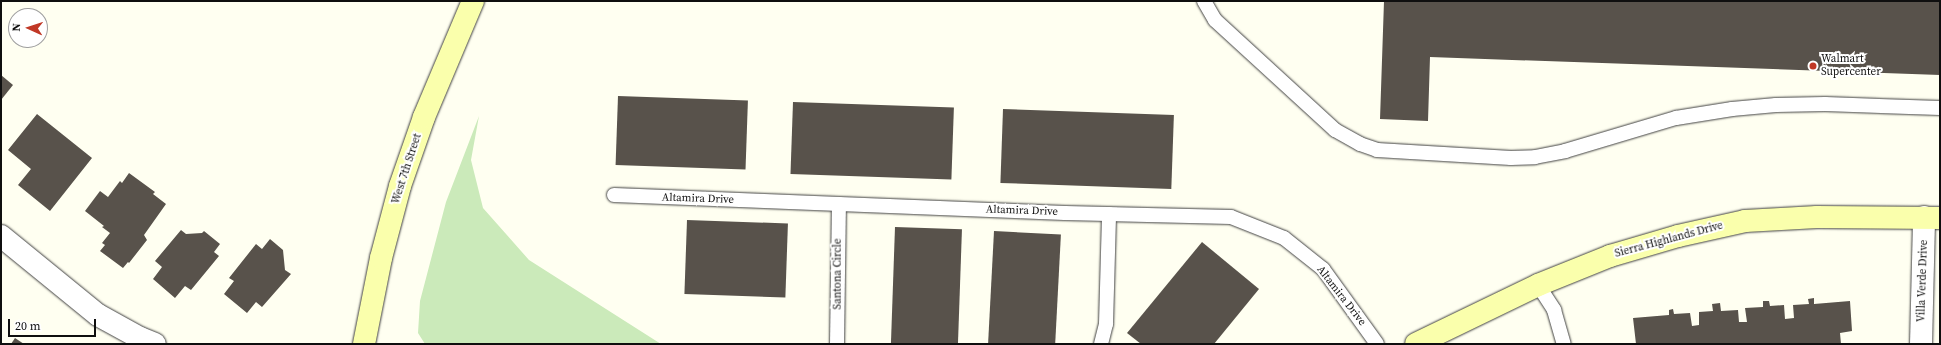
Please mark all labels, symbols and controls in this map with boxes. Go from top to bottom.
north arrow [8,8,48,48]
text: N [9,23,24,32]
place label: Walmart Supercenter [1821,53,1881,79]
marker: Walmart Supercenter [1808,61,1818,71]
street label: West 7th Street [389,132,425,206]
street label: Altamira Drive [662,191,734,207]
street label: Altamira Drive [986,203,1058,219]
street label: Sierra Highlands Drive [1613,219,1725,261]
street label: Santona Circle [831,238,845,310]
street label: Villa Verde Drive [1915,239,1931,323]
street label: Altamira Drive [1314,264,1368,328]
scale bar [10,311,98,337]
text: 20 m [15,318,41,334]

